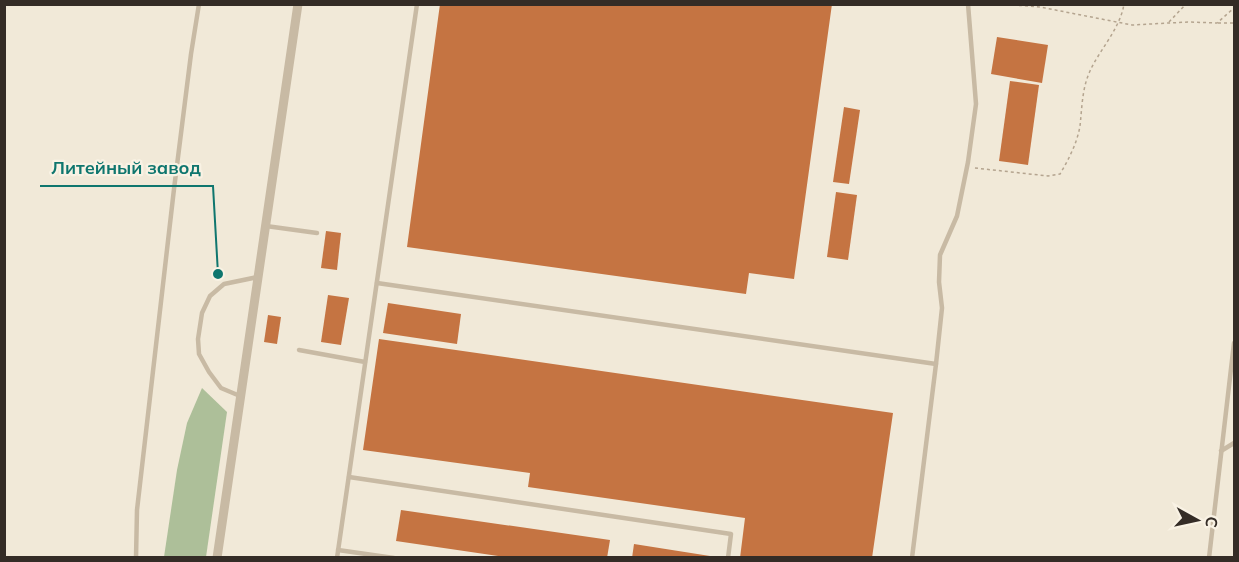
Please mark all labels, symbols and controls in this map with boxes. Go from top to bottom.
callout: Литейный завод [40,150,213,186]
text: Литейный завод [51,156,201,179]
north arrow [1167,490,1227,550]
text: С [1201,515,1223,529]

